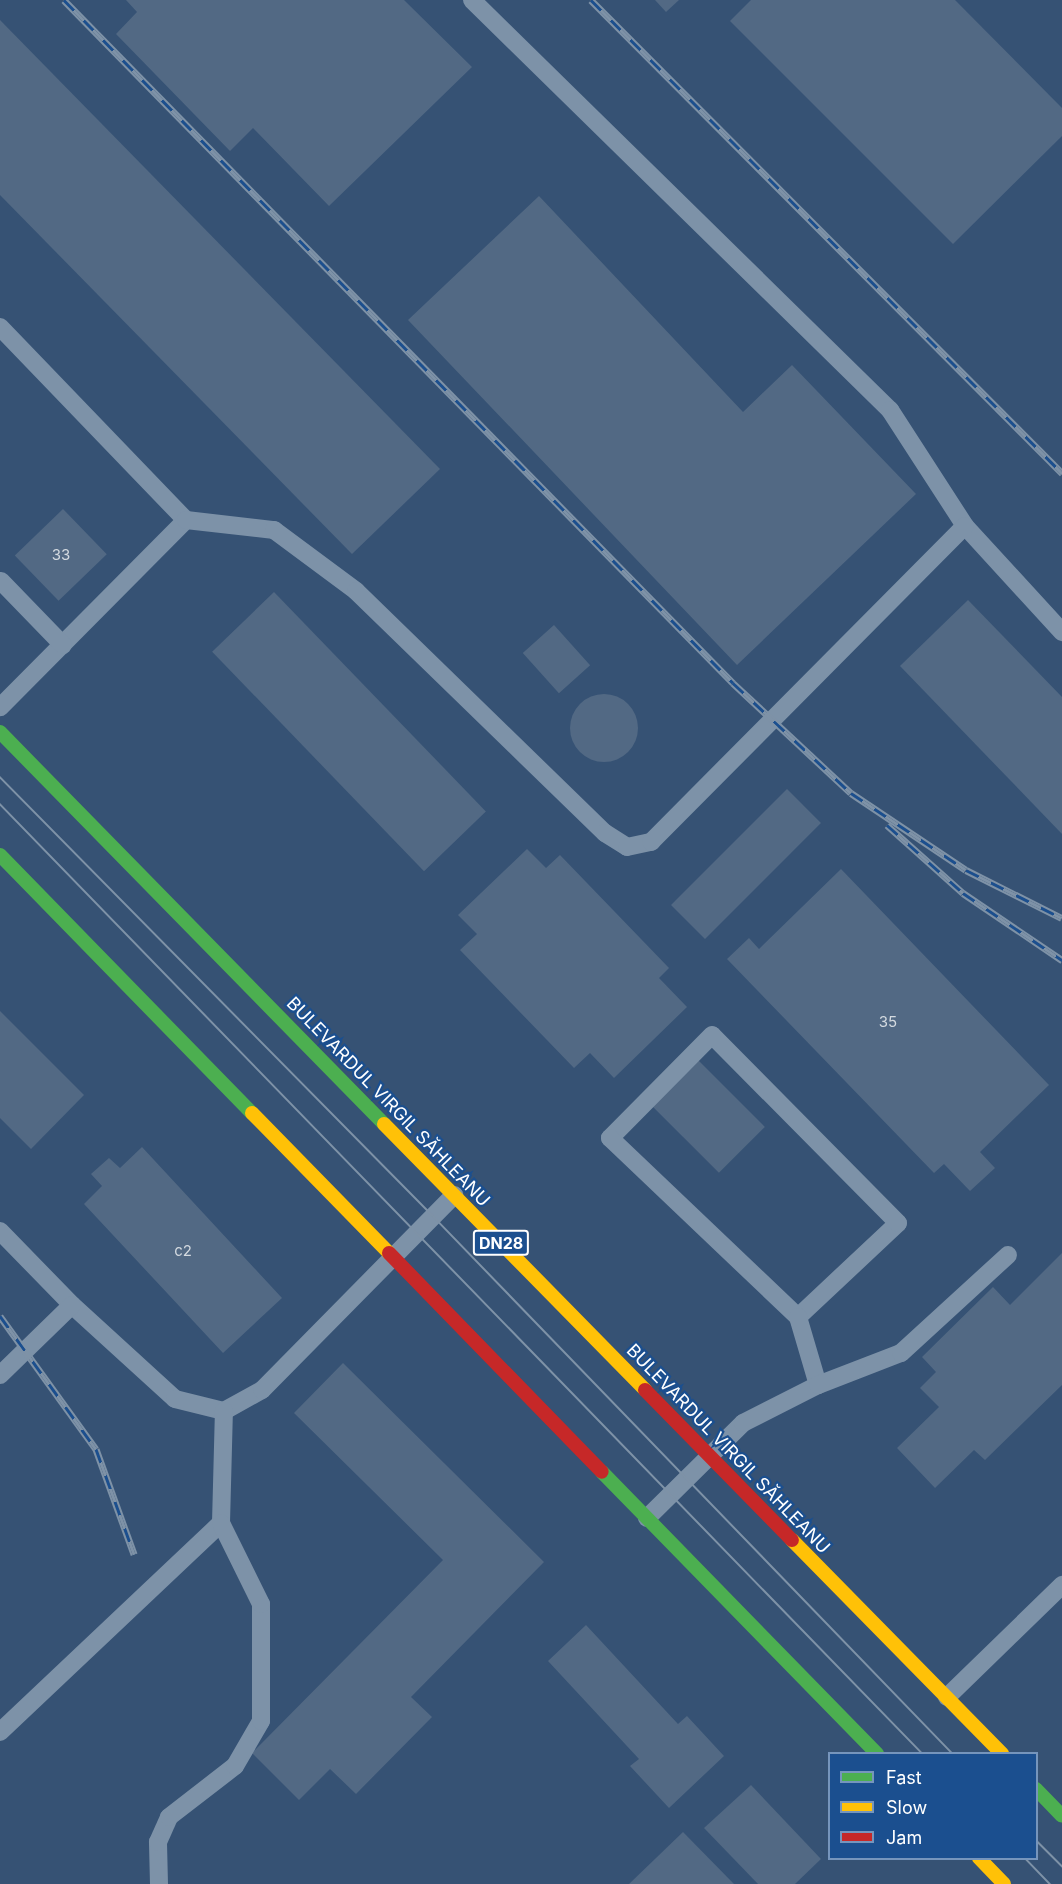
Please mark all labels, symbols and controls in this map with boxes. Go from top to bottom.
house number: 33 [52,546,70,564]
street label: BULEVARDUL VIRGIL SĂHLEANU [282,993,494,1211]
house number: 35 [879,1013,897,1031]
road number: DN28 [472,1230,530,1256]
house number: c2 [174,1242,192,1260]
street label: BULEVARDUL VIRGIL SĂHLEANU [622,1340,834,1558]
legend [828,1752,1038,1860]
text: Fast [886,1767,922,1788]
text: Slow [886,1797,927,1818]
text: Jam [886,1827,922,1848]

